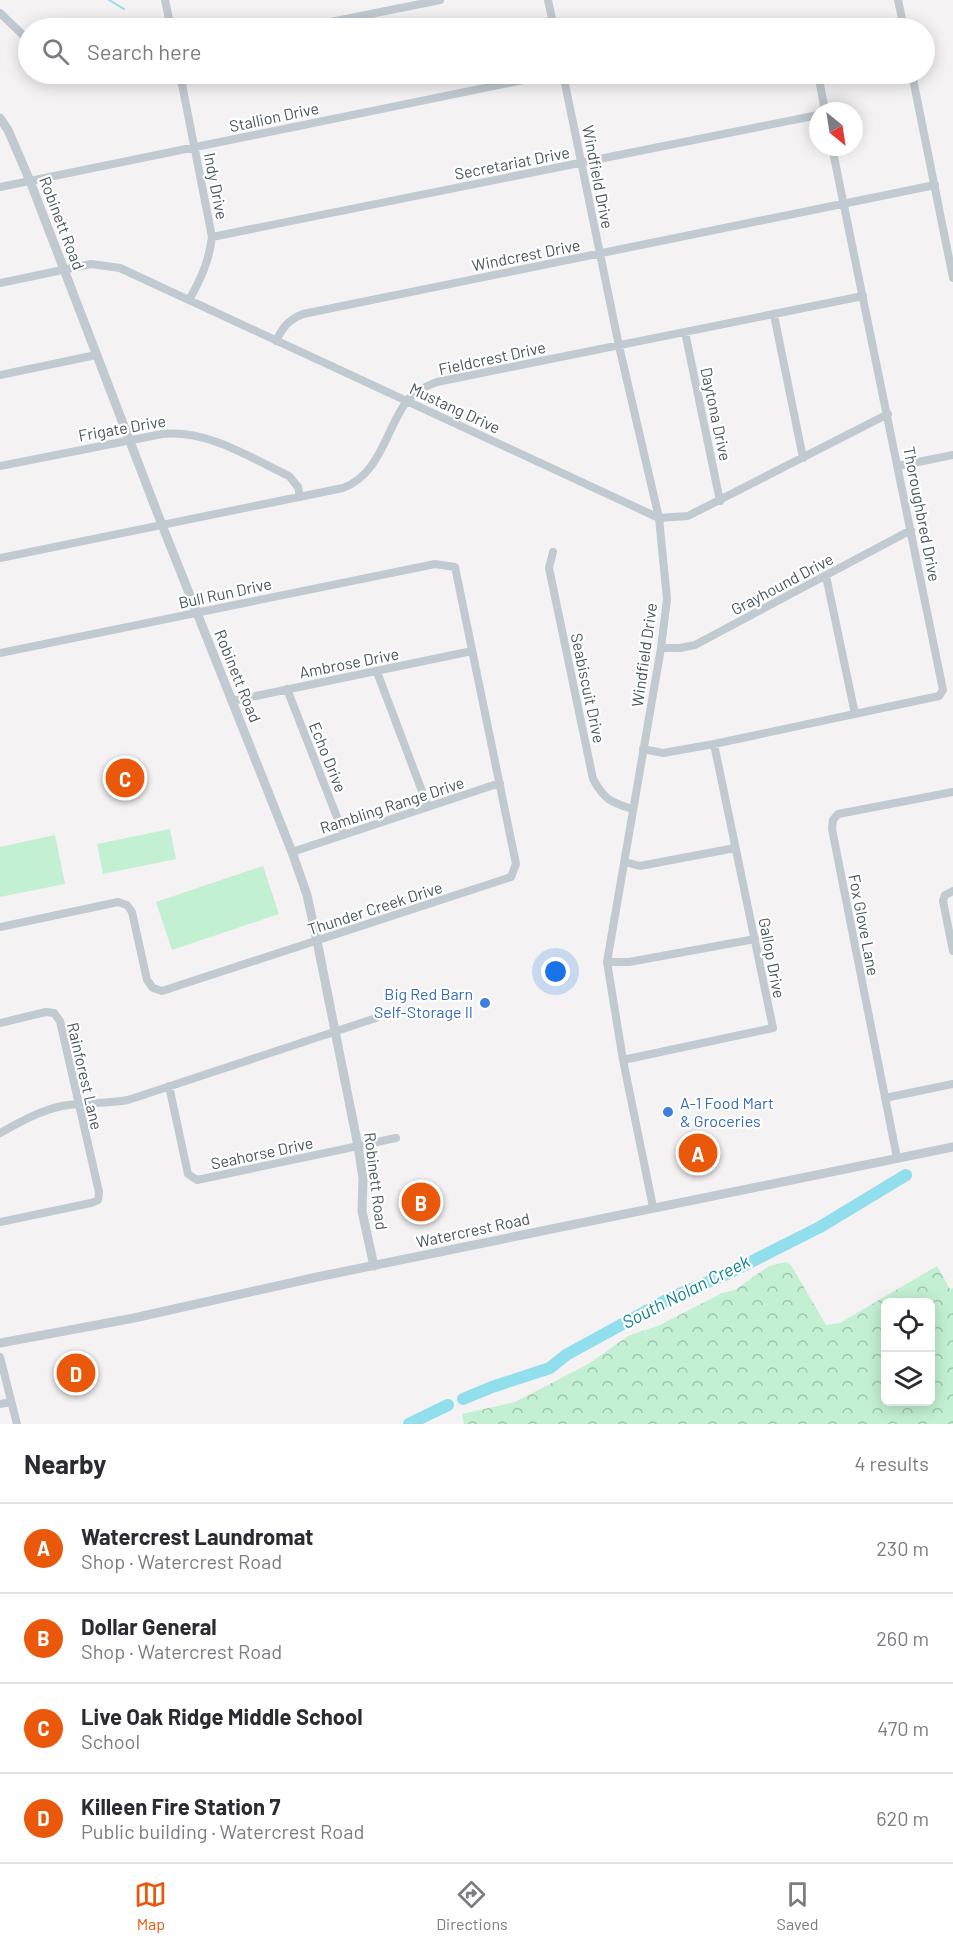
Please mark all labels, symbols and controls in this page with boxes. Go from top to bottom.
search box [18,18,935,84]
icon: search [39,35,72,68]
text: Search here [87,38,201,64]
street label: Stallion Drive [227,98,320,135]
north arrow [809,102,863,156]
street label: Windfield Drive [579,124,618,230]
street label: Secretariat Drive [453,142,571,183]
street label: Indy Drive [201,151,232,221]
street label: Robinett Road [36,173,89,272]
street label: Windcrest Drive [470,235,582,274]
street label: Fieldcrest Drive [437,337,547,378]
street label: Daytona Drive [697,365,736,462]
street label: Mustang Drive [407,378,504,437]
street label: Frigate Drive [77,410,167,445]
street label: Thoroughbred Drive [900,445,945,583]
street label: Grayhound Drive [727,549,836,618]
street label: Bull Run Drive [177,573,273,612]
street label: Windfield Drive [627,602,660,708]
street label: Robinett Road [211,627,266,725]
street label: Seabiscuit Drive [568,631,609,745]
street label: Ambrose Drive [297,644,400,681]
street label: Echo Drive [306,719,351,795]
pin: C [106,756,144,800]
street label: Rambling Range Drive [317,772,466,837]
street label: Fox Glove Lane [845,873,884,977]
street label: Thunder Creek Drive [305,877,445,938]
street label: Gallop Drive [755,916,790,1000]
your location [541,957,570,986]
place label: Big Red Barn Self-Storage II [374,984,473,1021]
marker: Big Red Barn Self-Storage II [478,996,492,1010]
street label: Rainforest Lane [64,1020,107,1131]
place label: A-1 Food Mart & Groceries [680,1093,774,1130]
marker: A-1 Food Mart & Groceries [661,1105,675,1119]
pin: A [678,1130,718,1176]
street label: Robinett Road [361,1131,392,1231]
street label: Seahorse Drive [209,1132,315,1173]
pin: B [402,1180,440,1224]
street label: Watercrest Road [414,1208,531,1251]
water label: South Nolan Creek [618,1249,753,1333]
map controls [881,1298,935,1406]
button: locate [881,1298,935,1352]
pin: D [56,1350,96,1396]
button: layers [881,1352,935,1406]
text: Nearby [24,1448,106,1479]
text: 4 results [854,1451,929,1475]
text: Watercrest Laundromat [81,1523,313,1549]
text: A [37,1536,50,1560]
text: 230 m [876,1536,929,1560]
text: Shop · Watercrest Road [81,1549,282,1573]
text: Dollar General [81,1613,217,1639]
text: B [37,1626,50,1650]
text: 260 m [876,1626,929,1650]
text: Shop · Watercrest Road [81,1639,282,1663]
text: Live Oak Ridge Middle School [81,1703,363,1729]
text: C [37,1716,50,1740]
text: 470 m [877,1716,929,1740]
text: School [81,1729,140,1753]
text: Killeen Fire Station 7 [81,1793,280,1819]
text: D [37,1806,50,1830]
text: 620 m [876,1806,929,1830]
text: Public building · Watercrest Road [81,1819,364,1843]
tab: Map [134,1878,167,1933]
tab: Directions [436,1878,508,1933]
tab: Saved [777,1878,819,1933]

